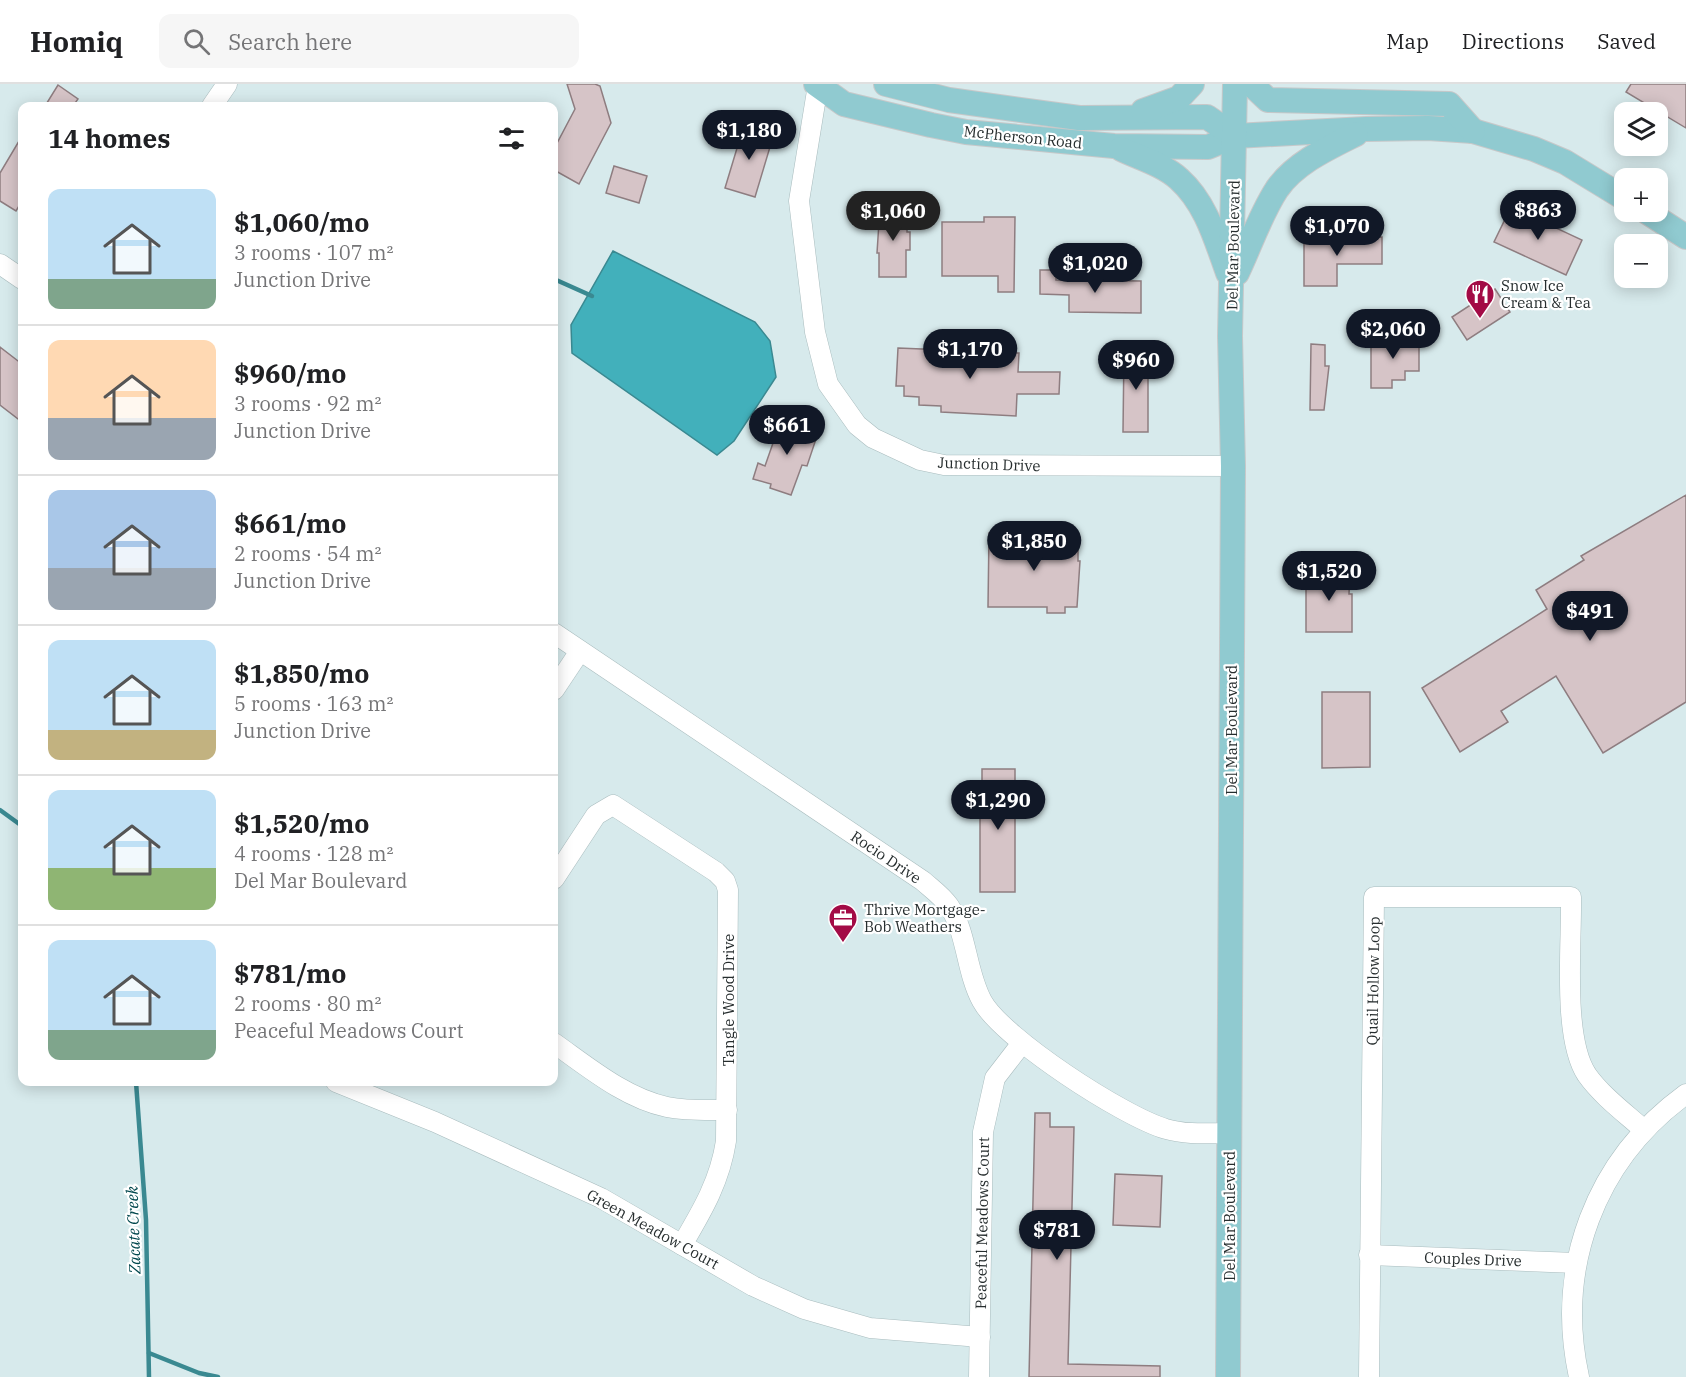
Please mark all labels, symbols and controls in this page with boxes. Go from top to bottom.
search box [159,14,579,68]
text: Homiq [30,23,123,60]
icon: search [180,25,213,58]
text: Search here [228,27,352,56]
text: Map [1386,27,1429,55]
text: Directions [1462,27,1564,55]
text: Saved [1597,27,1656,55]
map controls [1614,102,1668,288]
button: layers [1614,102,1668,156]
pin: $1,180 [700,110,798,161]
text: $1,180 [716,116,782,143]
text: 14 homes [48,121,170,155]
street label: McPherson Road [963,121,1083,153]
icon: filters [495,122,528,155]
button: + [1614,168,1668,222]
street label: Del Mar Boulevard [1222,180,1244,310]
pin: $863 [1502,190,1574,241]
pin: $1,060 [844,191,942,242]
text: $863 [1514,196,1562,223]
text: $1,060 [860,197,926,224]
text: $1,060/mo [234,205,369,239]
pin: $1,070 [1288,206,1386,257]
text: $1,070 [1304,212,1370,239]
icon: home [96,213,168,285]
button: − [1614,234,1668,288]
text: 3 rooms · 107 m² [234,239,393,266]
pin: $1,020 [1046,243,1144,294]
text: $1,020 [1062,249,1128,276]
text: Junction Drive [234,266,371,293]
place label: Snow Ice Cream & Tea [1501,276,1591,312]
restaurant icon: Snow Ice Cream & Tea [1464,278,1496,320]
pin: $2,060 [1344,309,1442,360]
text: $2,060 [1360,315,1426,342]
pin: $1,170 [921,329,1019,380]
text: $1,170 [937,335,1003,362]
pin: $960 [1100,340,1172,391]
text: $960 [1112,346,1160,373]
text: $960/mo [234,356,346,390]
icon: home [96,364,168,436]
text: 3 rooms · 92 m² [234,390,381,417]
pin: $661 [751,405,823,456]
text: $661 [763,411,811,438]
text: Junction Drive [234,417,371,444]
street label: Junction Drive [937,453,1041,475]
text: $661/mo [234,506,346,540]
icon: home [96,514,168,586]
pin: $1,850 [985,521,1083,572]
text: $1,850 [1001,527,1067,554]
text: 2 rooms · 54 m² [234,540,381,567]
pin: $1,520 [1280,551,1378,602]
text: $1,520 [1296,557,1362,584]
text: Junction Drive [234,567,371,594]
pin: $491 [1554,591,1626,642]
text: $491 [1566,597,1614,624]
text: $1,850/mo [234,656,369,690]
icon: home [96,664,168,736]
street label: Del Mar Boulevard [1222,665,1241,795]
text: 5 rooms · 163 m² [234,690,393,717]
text: Junction Drive [234,717,371,744]
pin: $1,290 [949,780,1047,831]
text: $1,290 [965,786,1031,813]
text: $1,520/mo [234,806,369,840]
icon: home [96,814,168,886]
street label: Rocio Drive [847,827,925,887]
text: 4 rooms · 128 m² [234,840,393,867]
text: Del Mar Boulevard [234,867,407,894]
place label: Thrive Mortgage- Bob Weathers [864,900,986,936]
office icon: Thrive Mortgage- Bob Weathers [827,902,859,944]
street label: Quail Hollow Loop [1362,916,1384,1046]
street label: Tangle Wood Drive [719,934,738,1066]
text: $781/mo [234,956,346,990]
icon: home [96,964,168,1036]
text: 2 rooms · 80 m² [234,990,381,1017]
text: Peaceful Meadows Court [234,1017,464,1044]
street label: Peaceful Meadows Court [971,1137,993,1309]
street label: Del Mar Boulevard [1220,1151,1239,1281]
water label: Zacate Creek [121,1185,145,1275]
street label: Green Meadow Court [584,1185,722,1273]
pin: $781 [1021,1210,1093,1261]
text: $781 [1033,1216,1081,1243]
street label: Couples Drive [1424,1248,1522,1270]

